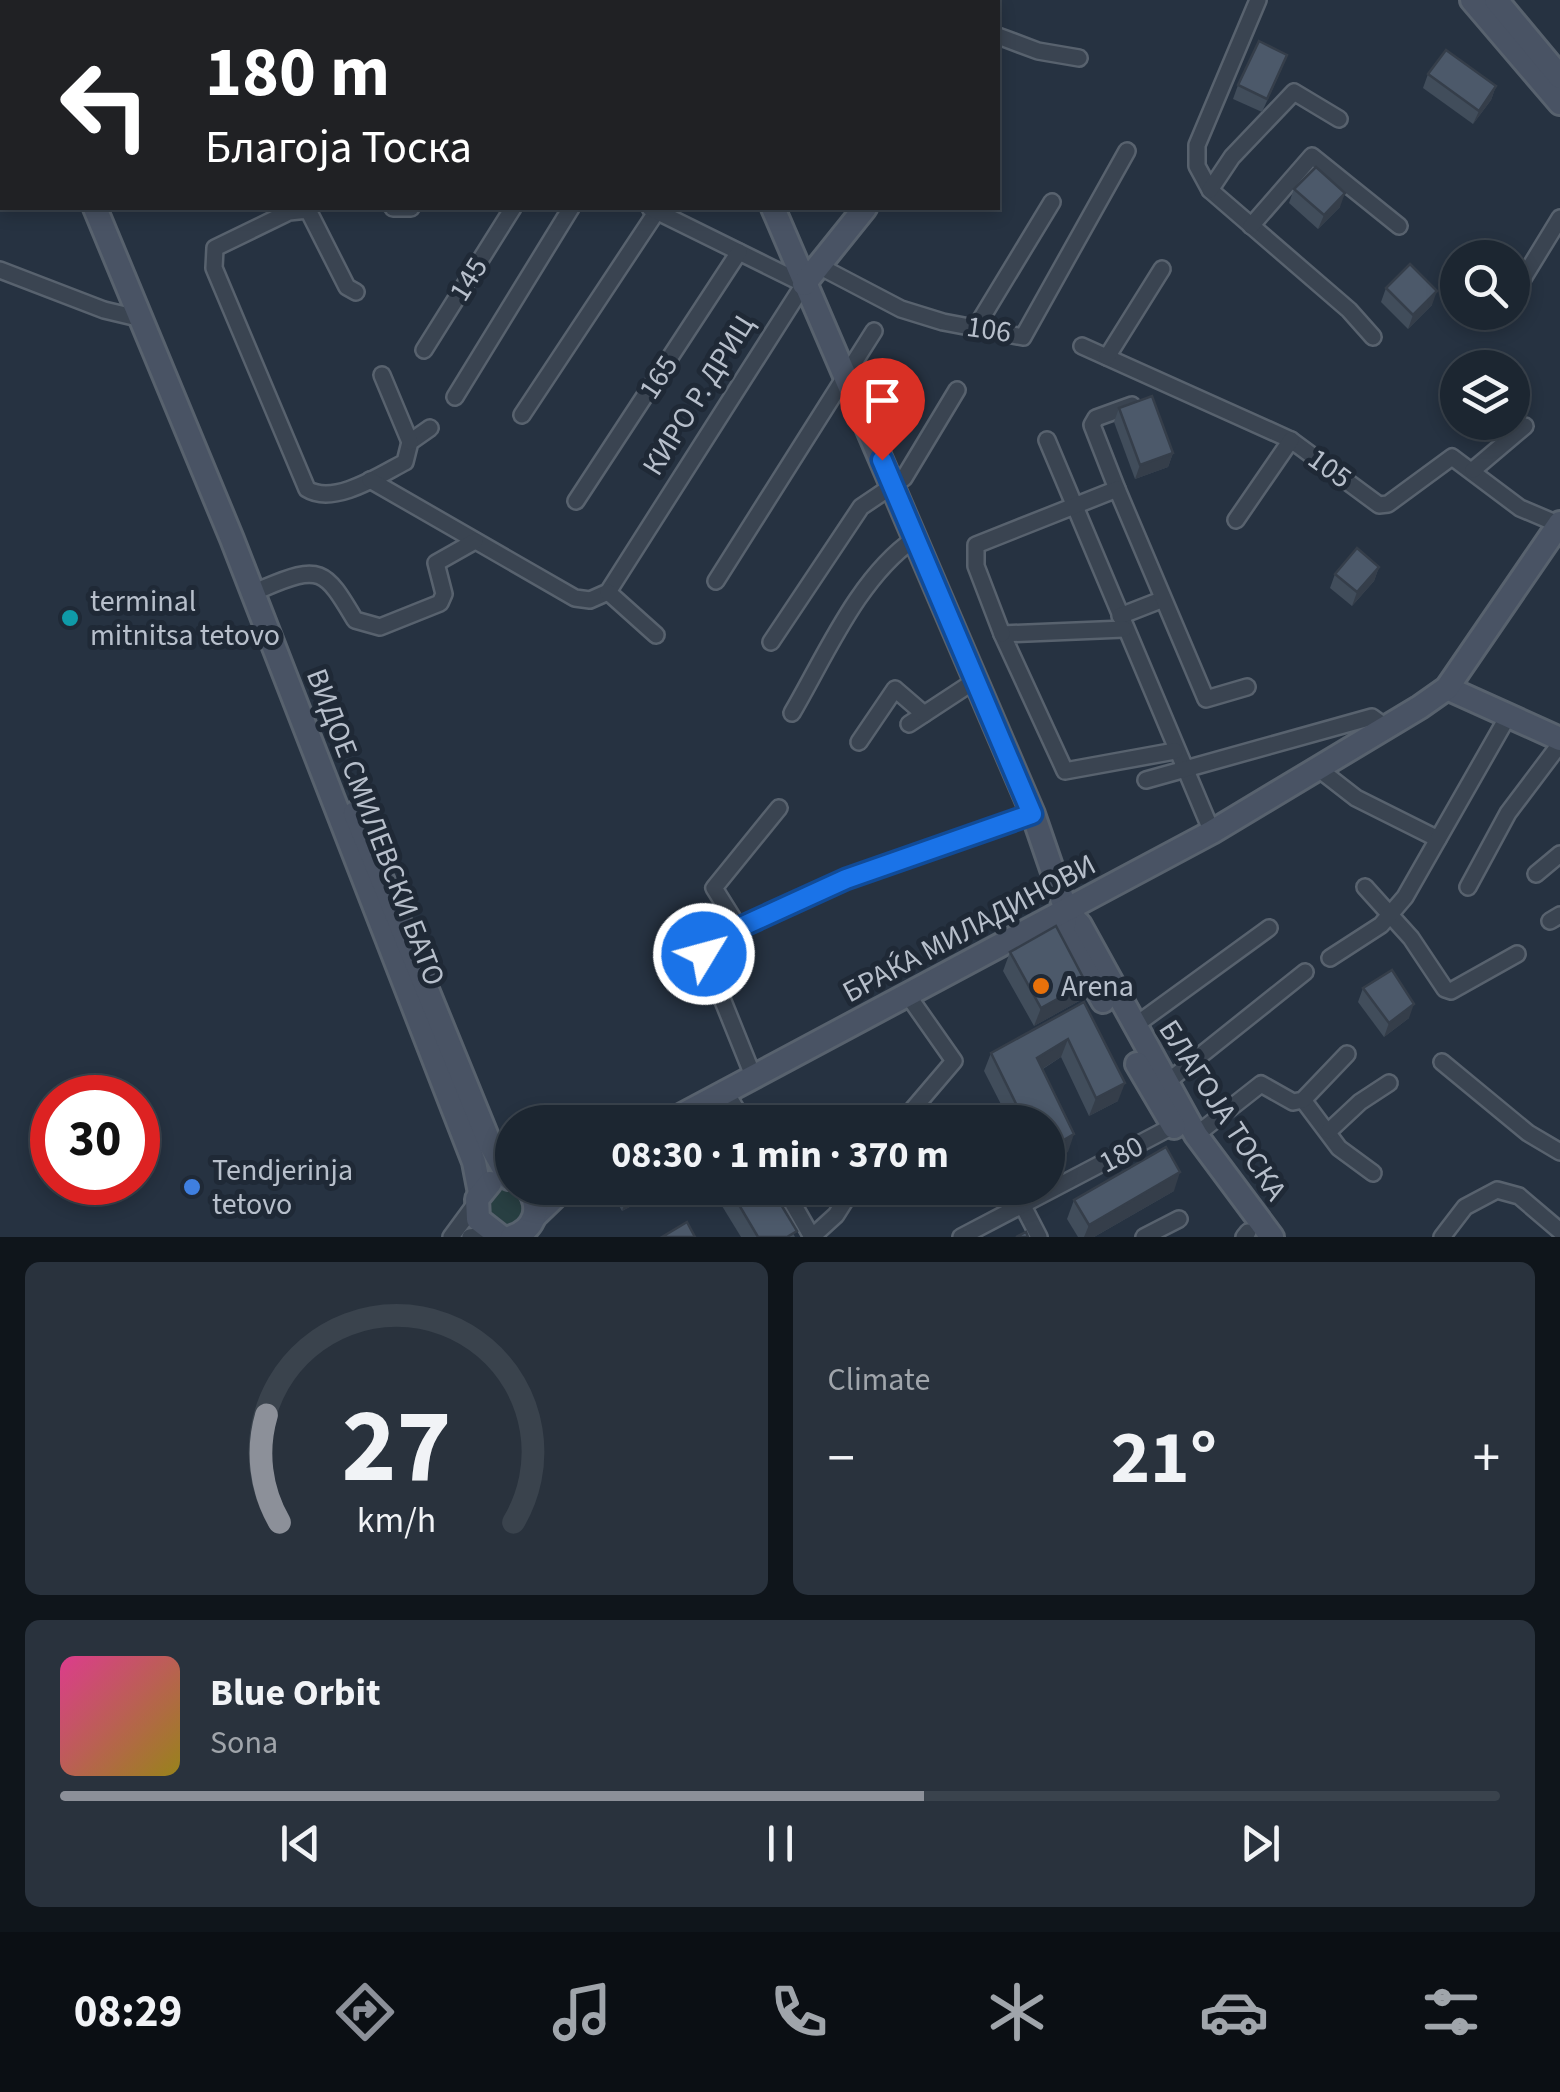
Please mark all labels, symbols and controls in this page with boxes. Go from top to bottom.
text: 180 m [205,23,390,123]
icon: left [40,40,170,170]
text: Благоја Тоска [205,116,472,180]
map controls [1440,240,1530,440]
button: search [1440,240,1530,330]
street label: 145 [438,249,499,310]
street label: 106 [964,305,1014,354]
street label: КИРО Р. ДРИЦ [632,307,765,484]
street label: 165 [628,347,689,408]
button: layers [1440,350,1530,440]
pin [840,358,925,461]
icon: arrive [855,373,910,428]
street label: 105 [1299,438,1360,499]
place label: terminal mitnitsa tetovo [90,580,280,657]
marker: terminal mitnitsa tetovo [59,607,81,629]
street label: ВИДОЕ СМИЛЕВСКИ БАТО [295,662,456,992]
street label: БРАЌА МИЛАДИНОВИ [835,843,1104,1013]
position arrow [652,902,756,1006]
place label: Arena [1061,965,1134,1008]
marker: Arena [1030,975,1052,997]
street label: БЛАГОЈА ТОСКА [1148,1011,1298,1210]
speed limit sign: 30 [30,1075,160,1205]
street label: 180 [1091,1125,1151,1184]
text: 08:30 · 1 min · 370 m [611,1128,949,1182]
place label: Tendjerinja tetovo [212,1149,353,1226]
marker: Tendjerinja tetovo [181,1176,203,1198]
text: Climate [828,1357,930,1403]
text: 27 [341,1374,451,1522]
text: 21° [1110,1405,1217,1512]
text: − [828,1420,855,1498]
text: + [1473,1420,1500,1498]
text: km/h [357,1495,436,1546]
text: Blue Orbit [210,1666,381,1720]
text: Sona [210,1720,278,1766]
icon: previous [273,1816,328,1871]
icon: pause [753,1816,808,1871]
icon: next [1233,1816,1288,1871]
icon: directions [330,1977,400,2047]
icon: music [547,1977,617,2047]
icon: phone [764,1977,834,2047]
icon: climate [982,1977,1052,2047]
icon: car [1199,1977,1269,2047]
icon: filters [1416,1977,1486,2047]
text: 08:29 [74,1980,182,2044]

